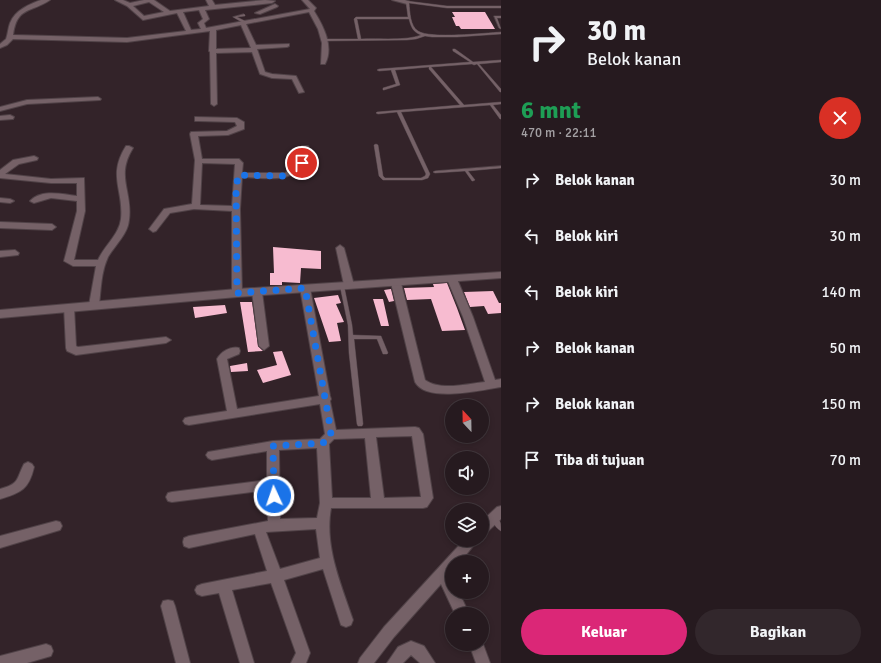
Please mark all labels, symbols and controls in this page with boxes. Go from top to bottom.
text: 30 m [587,14,646,48]
icon: right [521,16,573,68]
text: Belok kanan [587,48,681,70]
text: 6 mnt [521,95,581,125]
button: close [819,97,861,139]
text: 470 m · 22:11 [521,125,597,141]
pin [285,146,319,180]
icon: arrive [291,152,313,174]
icon: right [521,169,543,191]
text: Belok kanan [555,171,635,189]
text: 30 m [830,171,861,189]
icon: left [521,225,543,247]
text: Belok kiri [555,227,618,245]
text: 30 m [830,227,861,245]
icon: left [521,281,543,303]
text: Belok kiri [555,283,618,301]
text: 140 m [821,283,861,301]
icon: right [521,337,543,359]
text: Belok kanan [555,339,635,357]
text: 50 m [830,339,861,357]
icon: right [521,393,543,415]
text: Belok kanan [555,395,635,413]
text: 150 m [821,395,861,413]
north arrow [445,399,489,443]
map controls [445,399,489,651]
icon: arrive [521,449,543,471]
button: sound [445,451,489,495]
text: Tiba di tujuan [555,451,645,469]
text: 70 m [830,451,861,469]
position arrow [253,475,295,517]
button: layers [445,503,489,547]
button: + [445,555,489,599]
button: − [445,607,489,651]
button: Keluar [521,609,687,655]
button: Bagikan [695,609,861,655]

